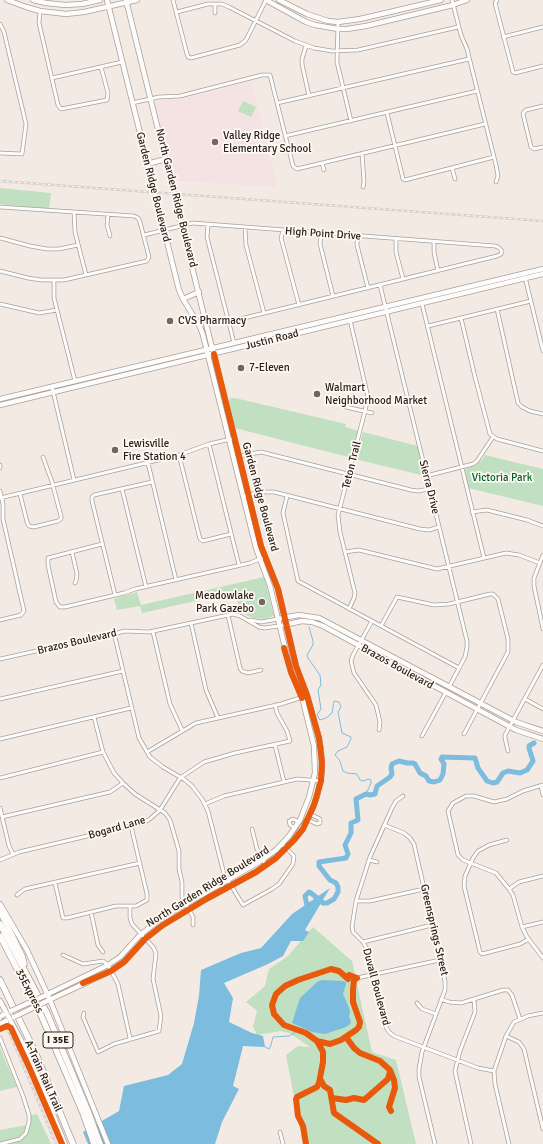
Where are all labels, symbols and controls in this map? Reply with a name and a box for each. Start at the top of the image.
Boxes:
street label: North Garden Ridge Boulevard [152,127,200,269]
place label: Valley Ridge Elementary School [223,129,311,155]
street label: Garden Ridge Boulevard [133,131,173,243]
marker: Valley Ridge Elementary School [210,137,220,147]
street label: High Point Drive [285,225,361,243]
place label: CVS Pharmacy [178,314,246,328]
marker: CVS Pharmacy [165,316,175,326]
street label: Justin Road [244,327,300,353]
place label: 7-Eleven [249,361,290,375]
marker: 7-Eleven [236,363,246,373]
place label: Walmart Neighborhood Market [325,381,427,407]
marker: Walmart Neighborhood Market [312,389,322,399]
place label: Lewisville Fire Station 4 [123,437,186,463]
street label: Teton Trail [340,440,364,490]
street label: Garden Ridge Boulevard [239,441,281,553]
marker: Lewisville Fire Station 4 [110,445,120,455]
street label: Sierra Drive [416,459,442,515]
park label: Victoria Park [472,471,532,485]
place label: Meadowlake Park Gazebo [195,589,254,615]
marker: Meadowlake Park Gazebo [257,597,267,607]
street label: Brazos Boulevard [36,626,118,658]
street label: Brazos Boulevard [358,642,436,692]
street label: Bogard Lane [87,814,147,842]
street label: North Garden Ridge Boulevard [144,844,272,930]
street label: Greensprings Street [417,883,451,977]
street label: Duvall Boulevard [359,947,393,1027]
street label: 35Express [12,967,46,1015]
road number: I 35E [43,1032,73,1048]
street label: A-Train Rail Trail [21,1038,65,1114]

